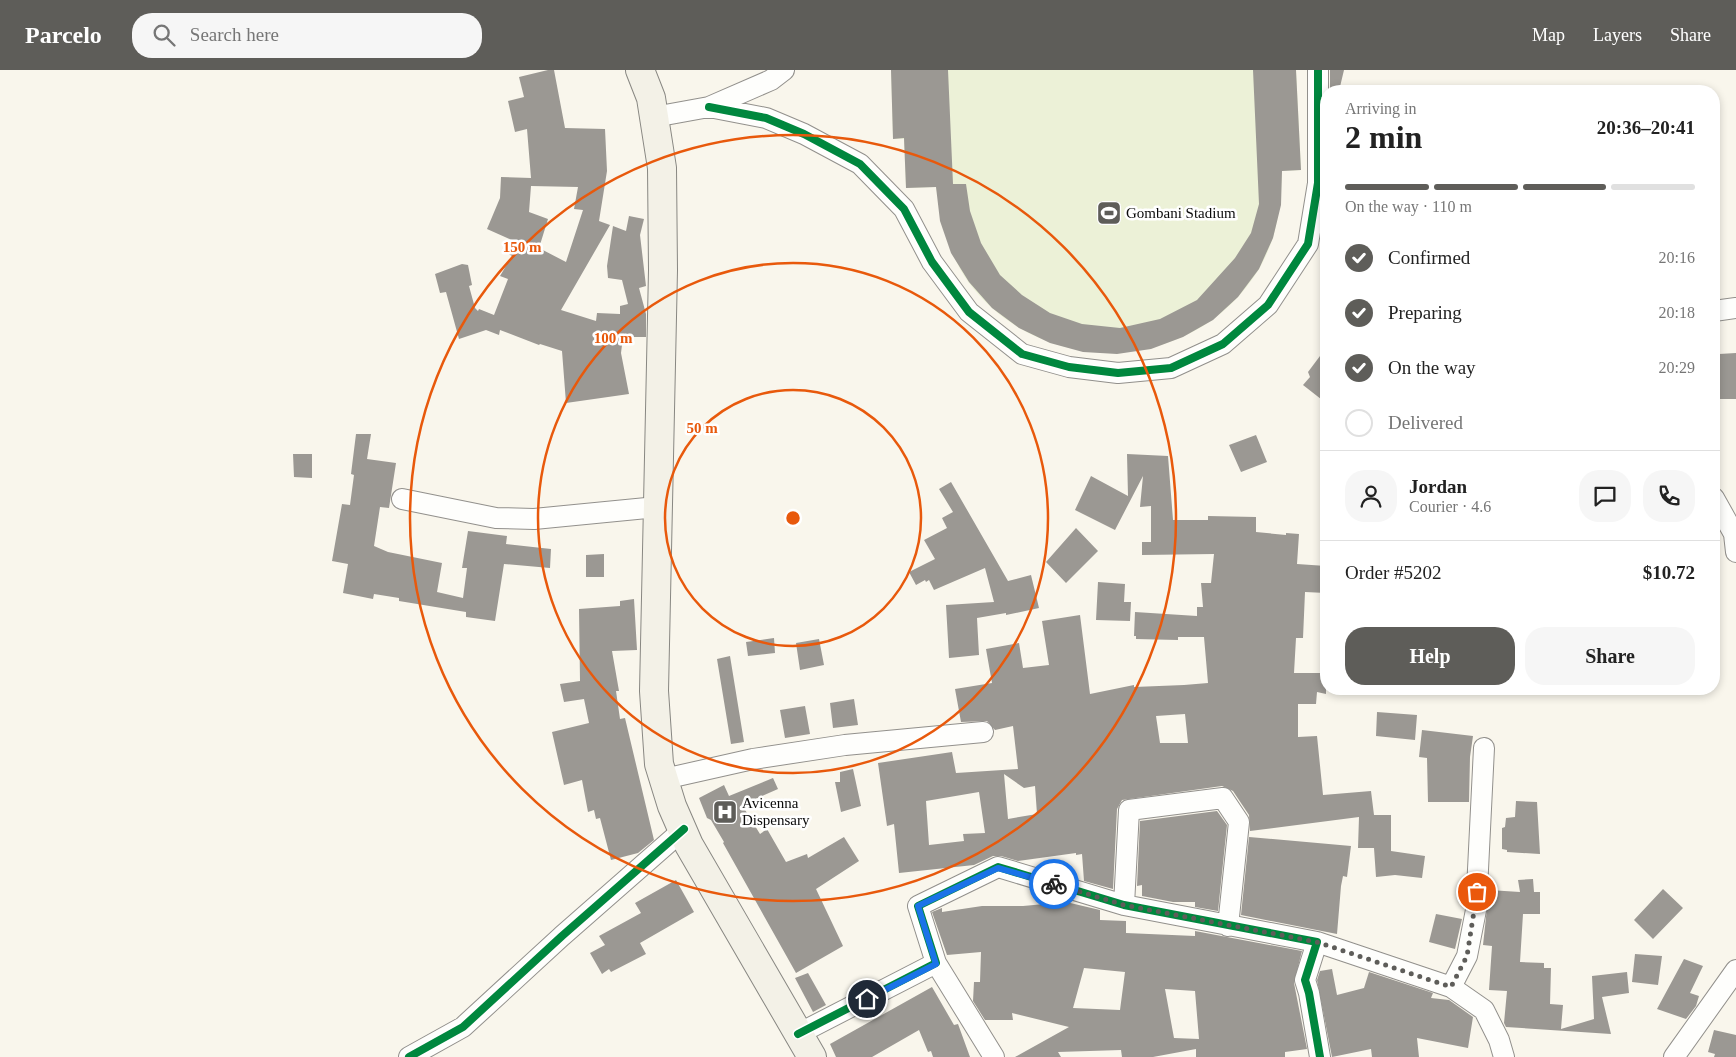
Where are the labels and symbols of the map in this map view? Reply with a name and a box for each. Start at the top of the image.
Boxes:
sports icon: Gombani Stadium [1096,200,1122,226]
place label: Gombani Stadium [1126,205,1236,221]
text: 150 m [503,239,542,255]
text: 100 m [594,330,633,346]
text: 50 m [686,420,718,436]
centre of rings [784,509,802,527]
place label: Avicenna Dispensary [742,795,810,828]
hospital icon: Avicenna Dispensary [712,799,738,825]
courier [1029,859,1079,909]
pin [1456,871,1498,913]
pin [846,978,888,1020]

